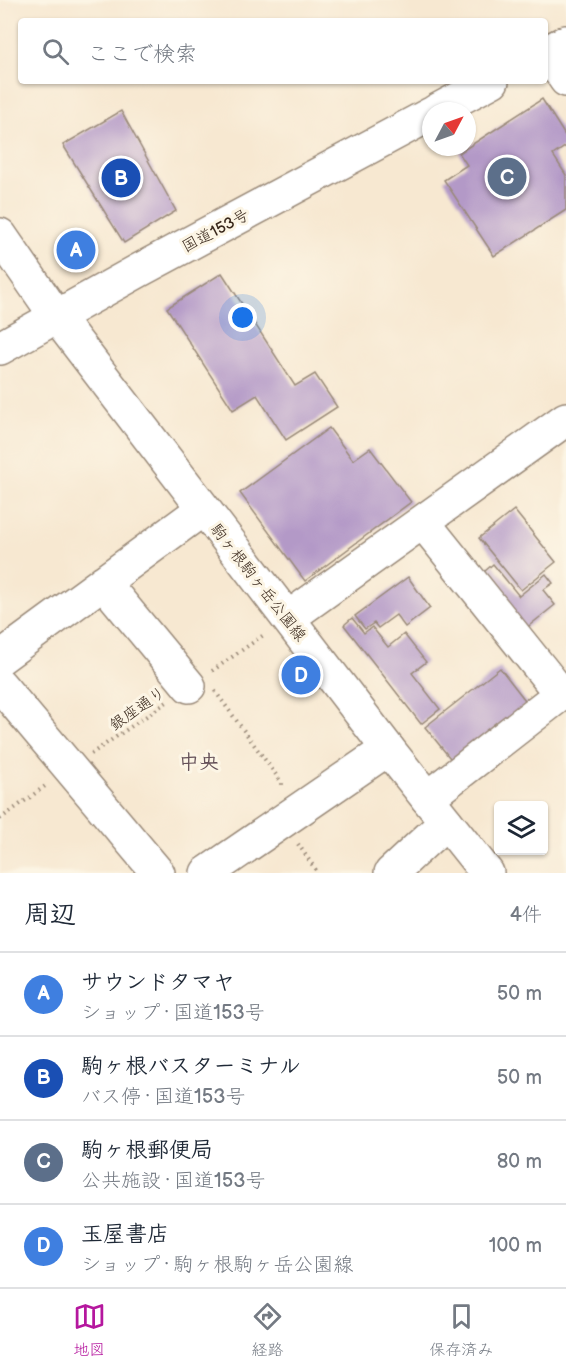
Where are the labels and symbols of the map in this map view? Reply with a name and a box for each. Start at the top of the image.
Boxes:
north arrow [422,102,476,156]
pin: C [488,154,526,200]
pin: B [102,156,140,201]
street label: 国道153号 [179,206,252,257]
pin: A [56,228,96,272]
your location [228,303,257,332]
street label: 駒ヶ根駒ヶ岳公園線 [206,520,310,646]
pin: D [282,652,320,698]
street label: 銀座通り [106,683,170,735]
district label: 中央 [179,751,219,775]

